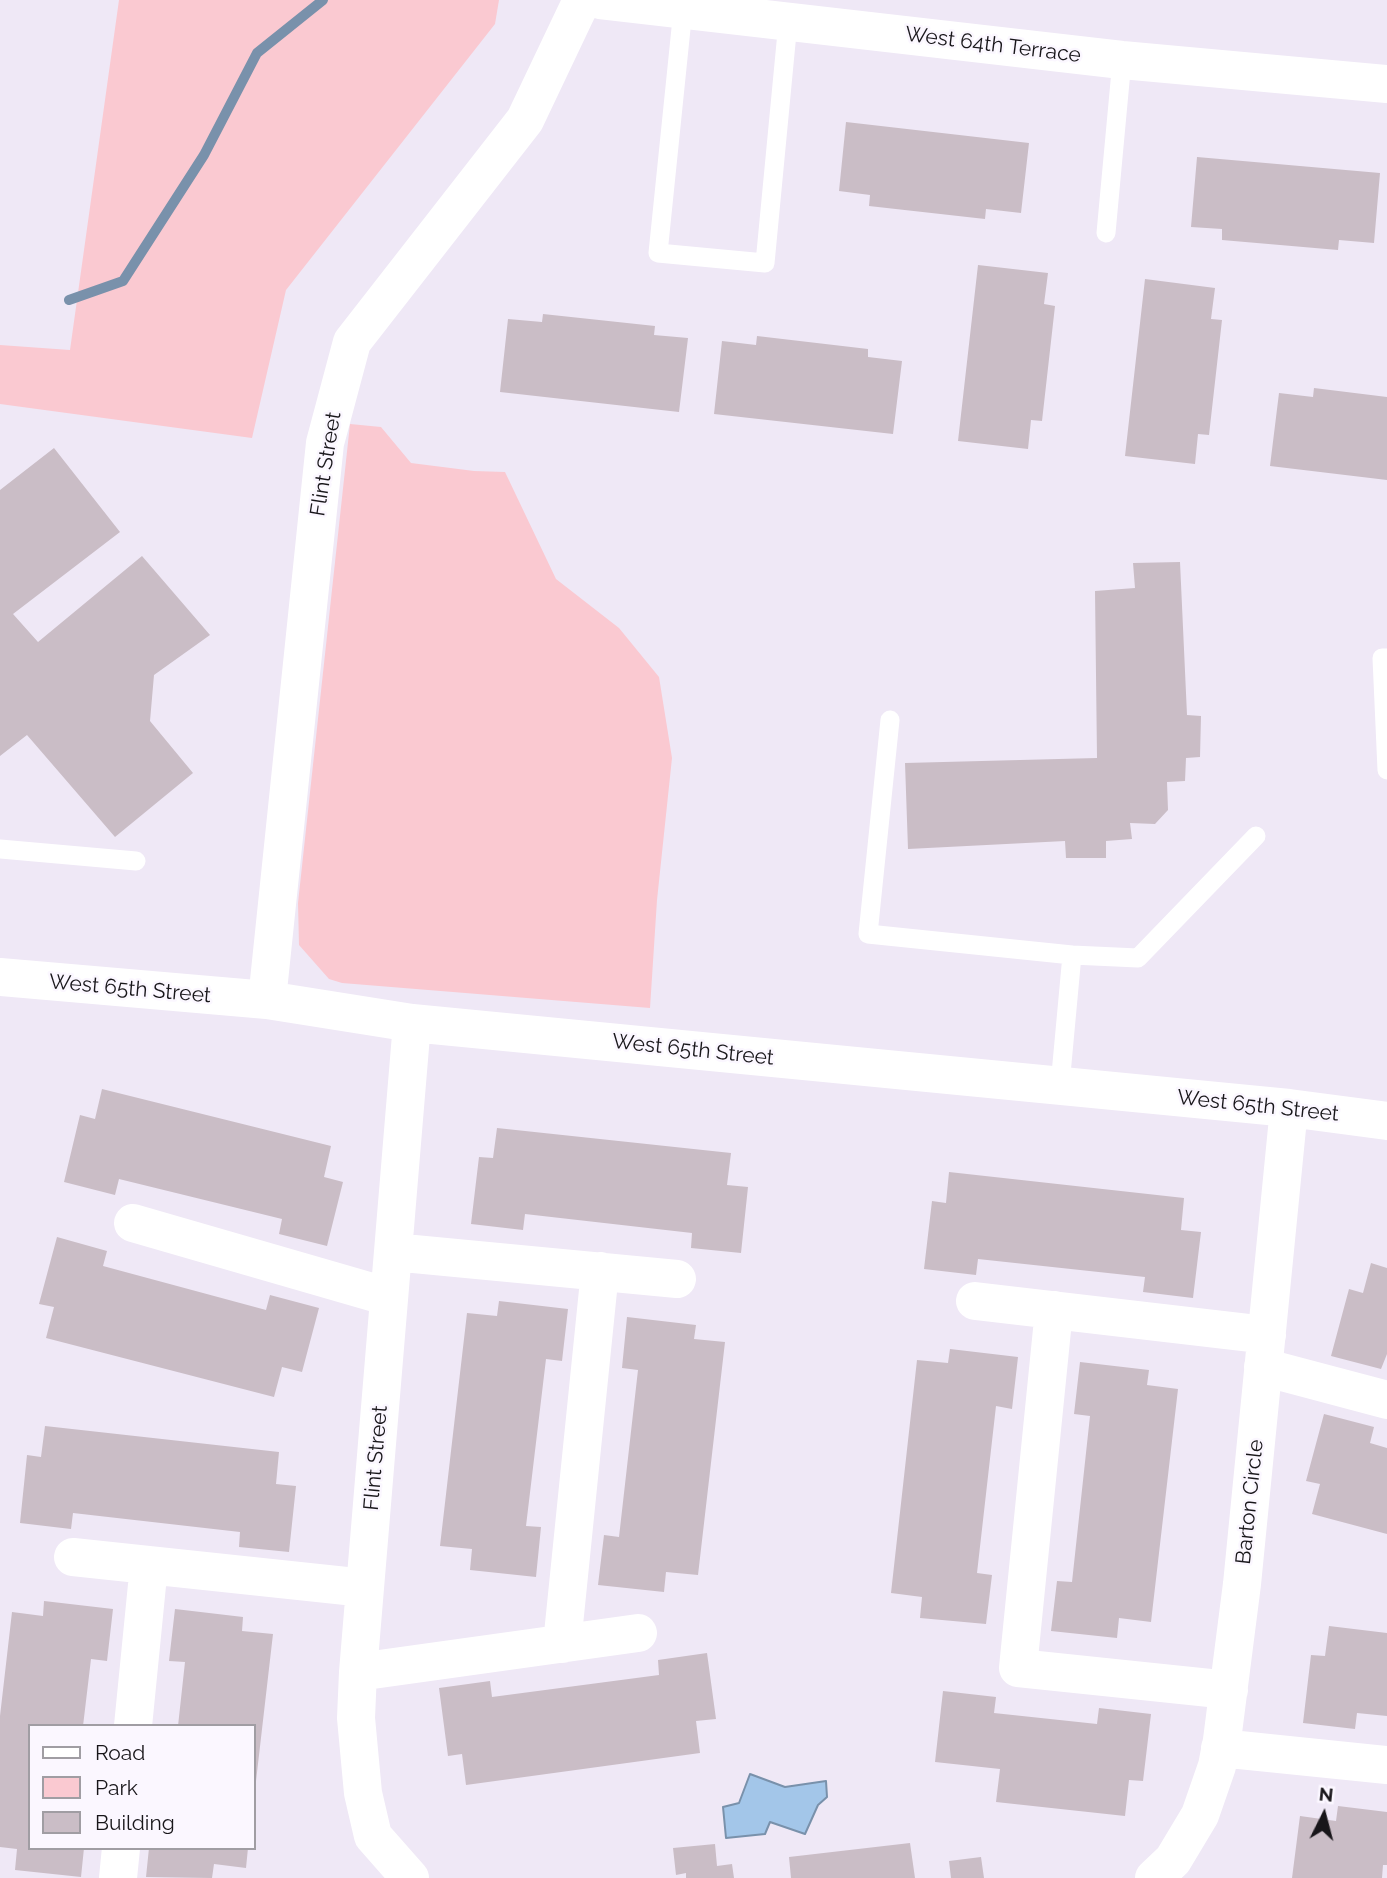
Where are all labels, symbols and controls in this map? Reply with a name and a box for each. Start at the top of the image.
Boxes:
street label: West 64th Terrace [904,22,1082,68]
street label: Flint Street [305,410,347,518]
street label: West 65th Street [48,969,212,1009]
street label: West 65th Street [611,1029,775,1071]
street label: West 65th Street [1176,1085,1340,1127]
street label: Flint Street [359,1404,393,1512]
street label: Barton Circle [1231,1438,1269,1566]
legend [28,1724,256,1850]
text: Road [95,1740,145,1765]
text: Park [95,1775,138,1800]
north arrow [1289,1780,1359,1850]
text: N [1318,1782,1335,1806]
text: Building [95,1810,175,1835]

